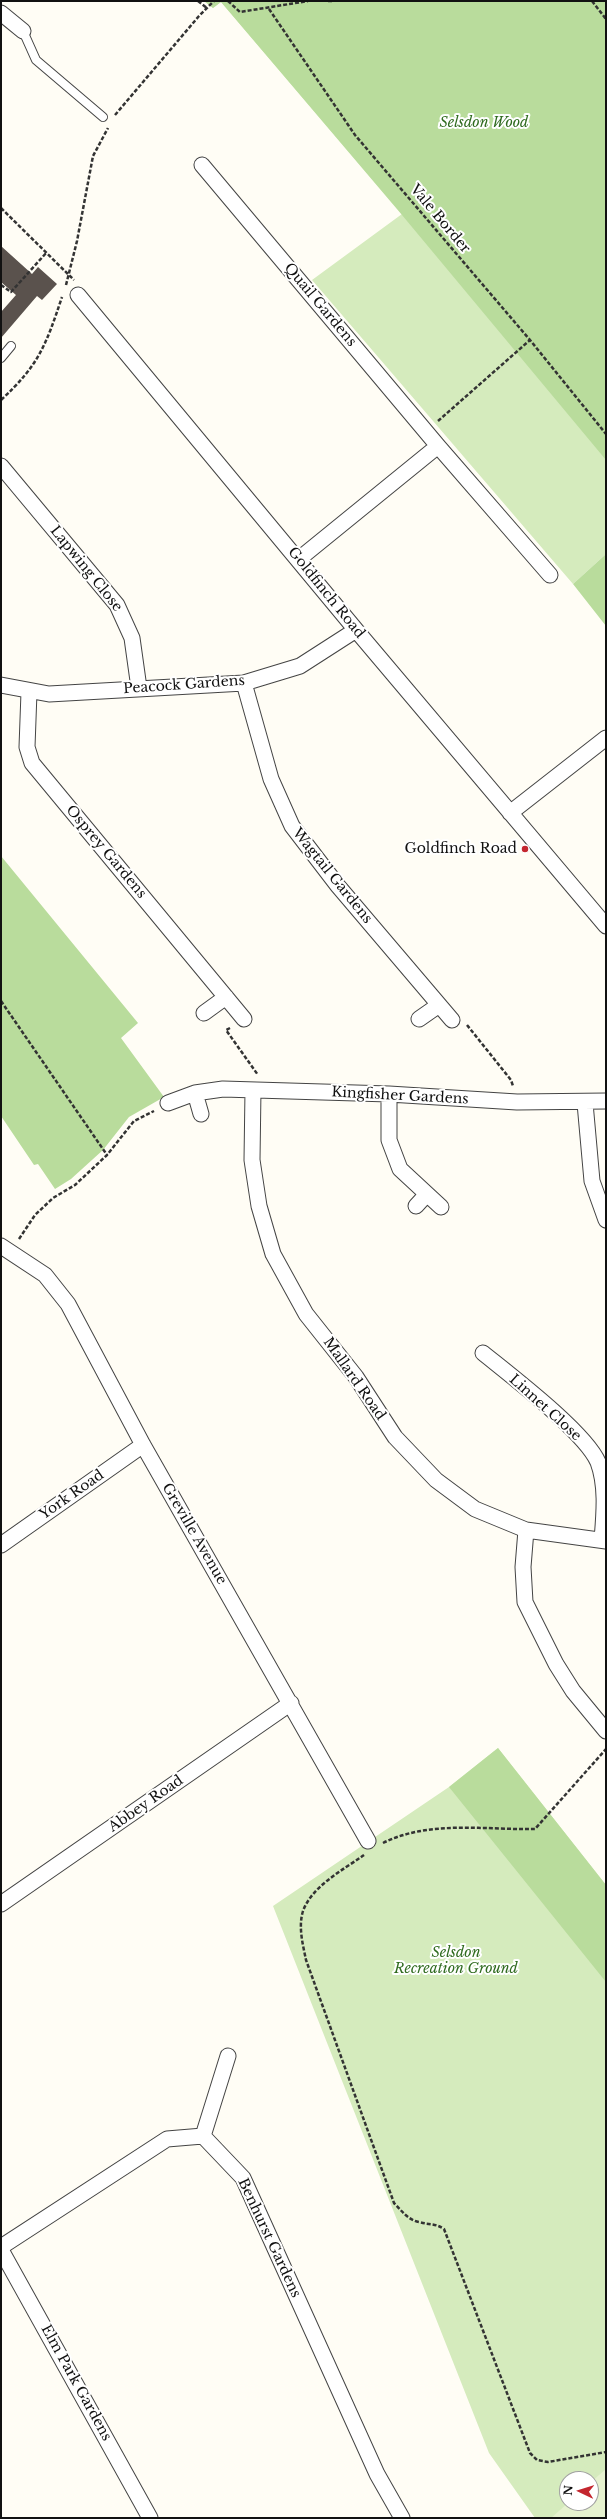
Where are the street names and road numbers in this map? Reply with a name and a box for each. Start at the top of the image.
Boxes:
street label: Vale Border [406,181,474,257]
street label: Quail Gardens [280,260,360,350]
street label: Lapwing Close [46,523,126,615]
street label: Goldfinch Road [284,544,368,642]
street label: Peacock Gardens [123,672,245,698]
street label: Osprey Gardens [62,802,150,902]
street label: Wagtail Gardens [288,825,376,927]
street label: Kingfisher Gardens [331,1084,469,1108]
street label: Mallard Road [319,1334,389,1424]
street label: Linnet Close [506,1371,584,1445]
street label: York Road [37,1467,107,1523]
street label: Greville Avenue [158,1480,230,1588]
street label: Abbey Road [105,1772,187,1836]
street label: Benhurst Gardens [234,2176,304,2300]
street label: Elm Park Gardens [37,2322,115,2444]

